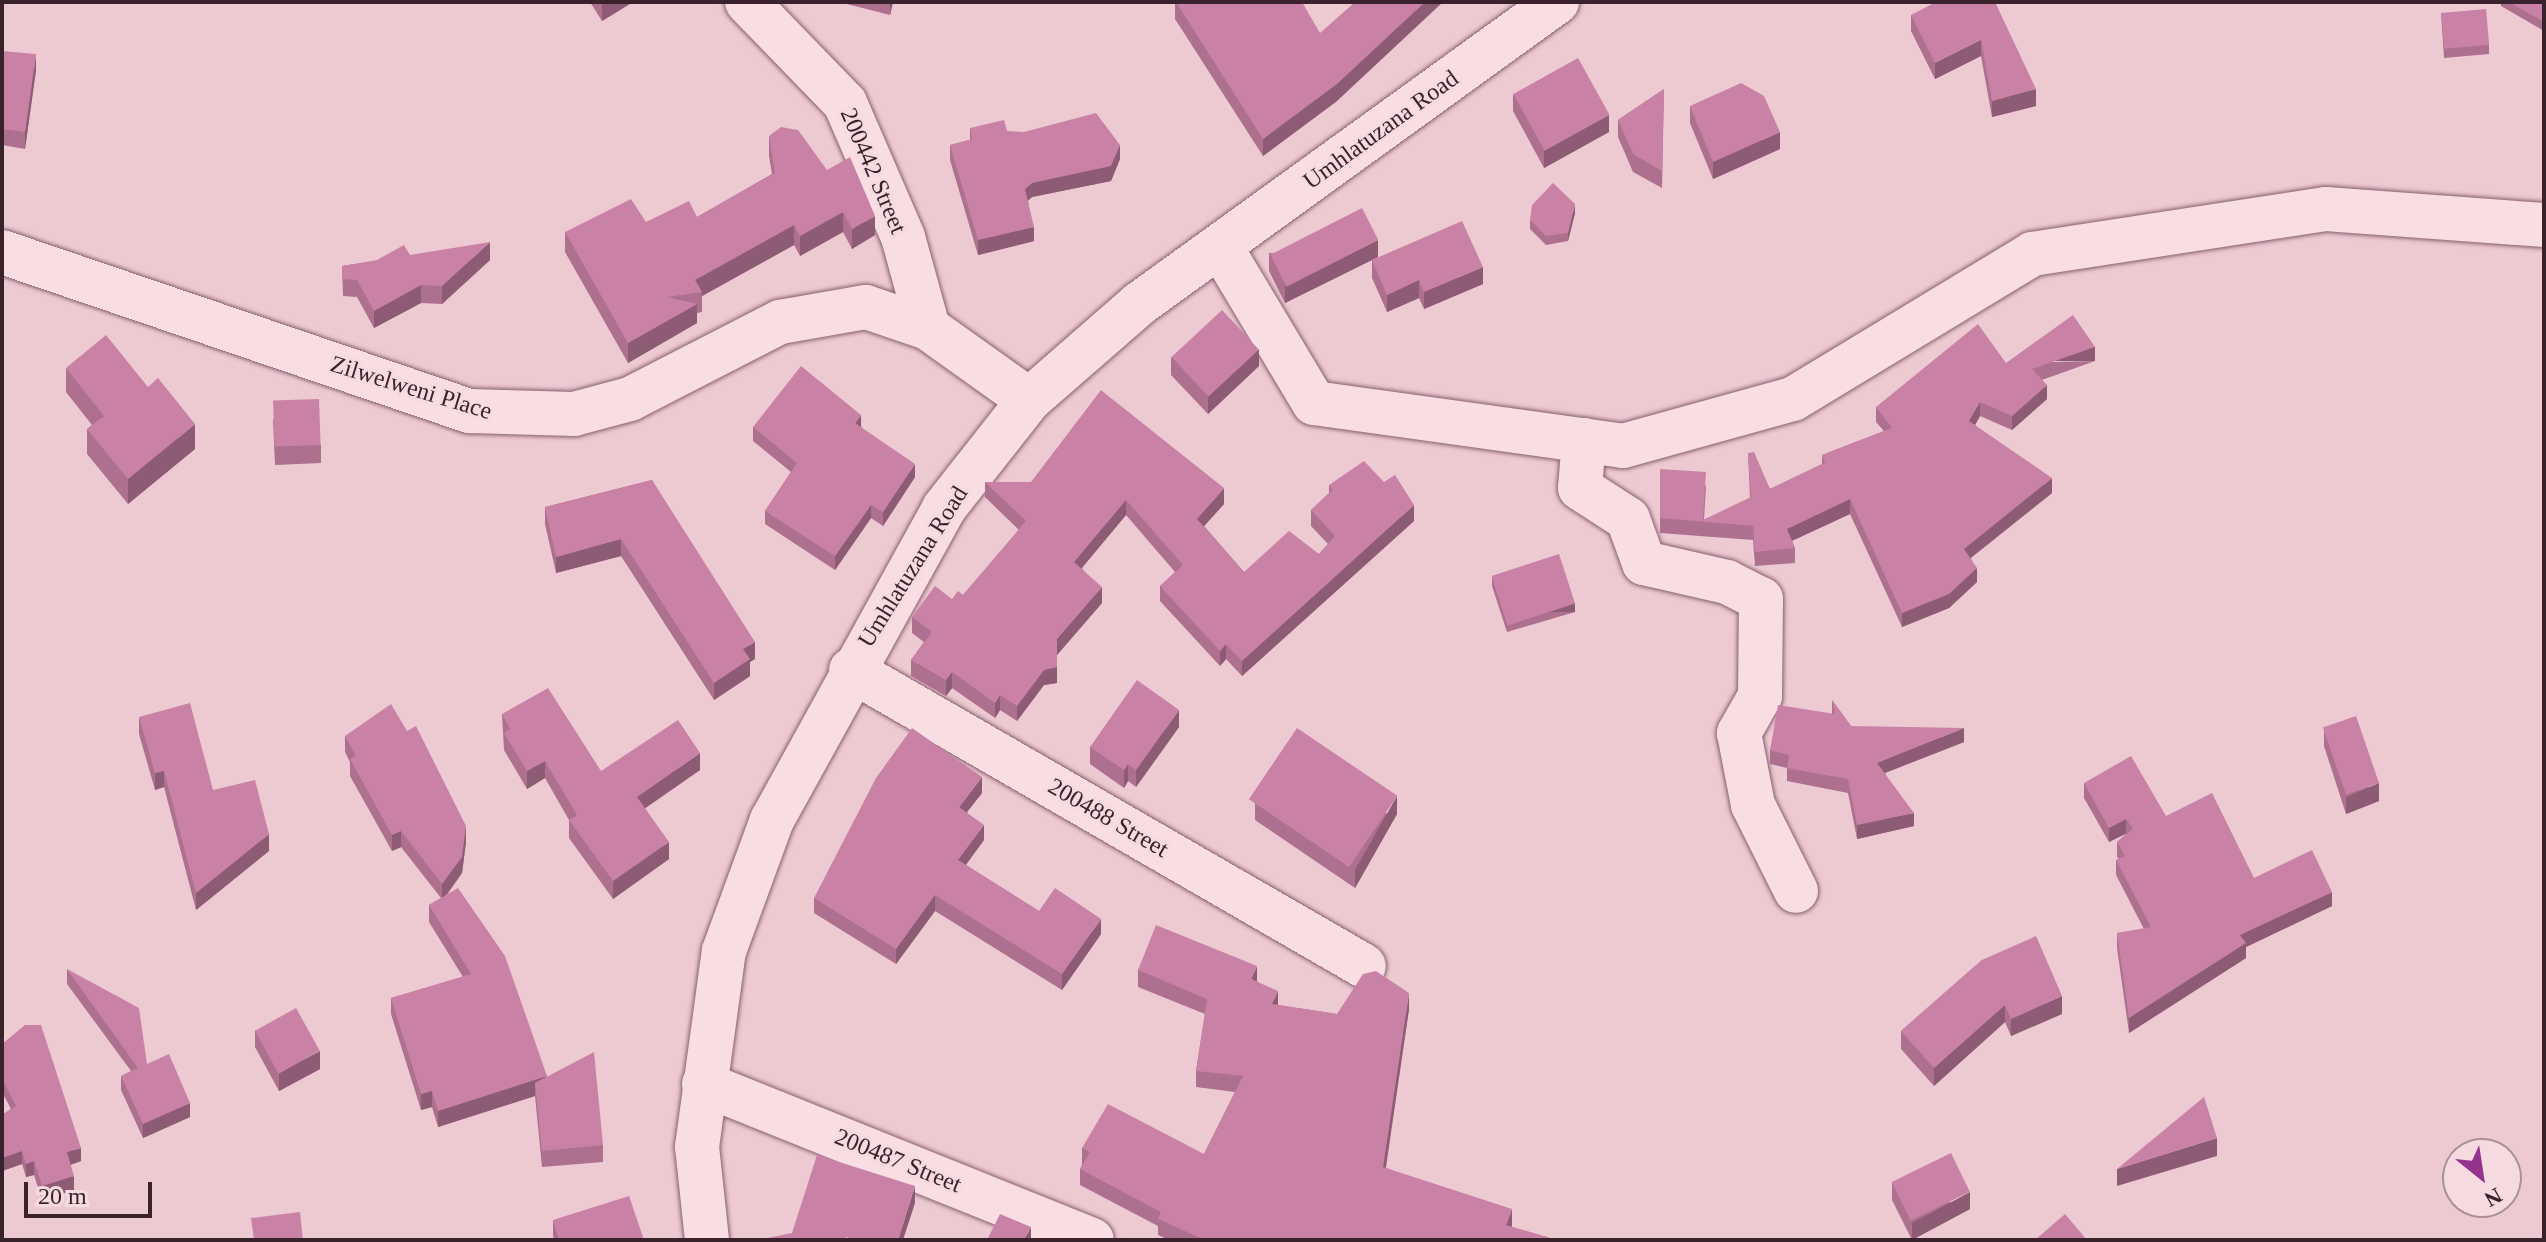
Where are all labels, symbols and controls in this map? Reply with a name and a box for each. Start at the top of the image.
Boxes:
street label: Umhlatuzana Road [1298,64,1464,196]
street label: 200442 Street [834,104,912,238]
street label: Zilwelweni Place [327,350,495,426]
street label: Umhlatuzana Road [852,481,974,653]
street label: 200488 Street [1043,772,1173,864]
street label: 200487 Street [830,1123,966,1199]
north arrow [2442,1138,2522,1218]
scale bar [28,1166,156,1216]
text: 20 m [38,1183,87,1209]
text: N [2480,1183,2506,1212]

